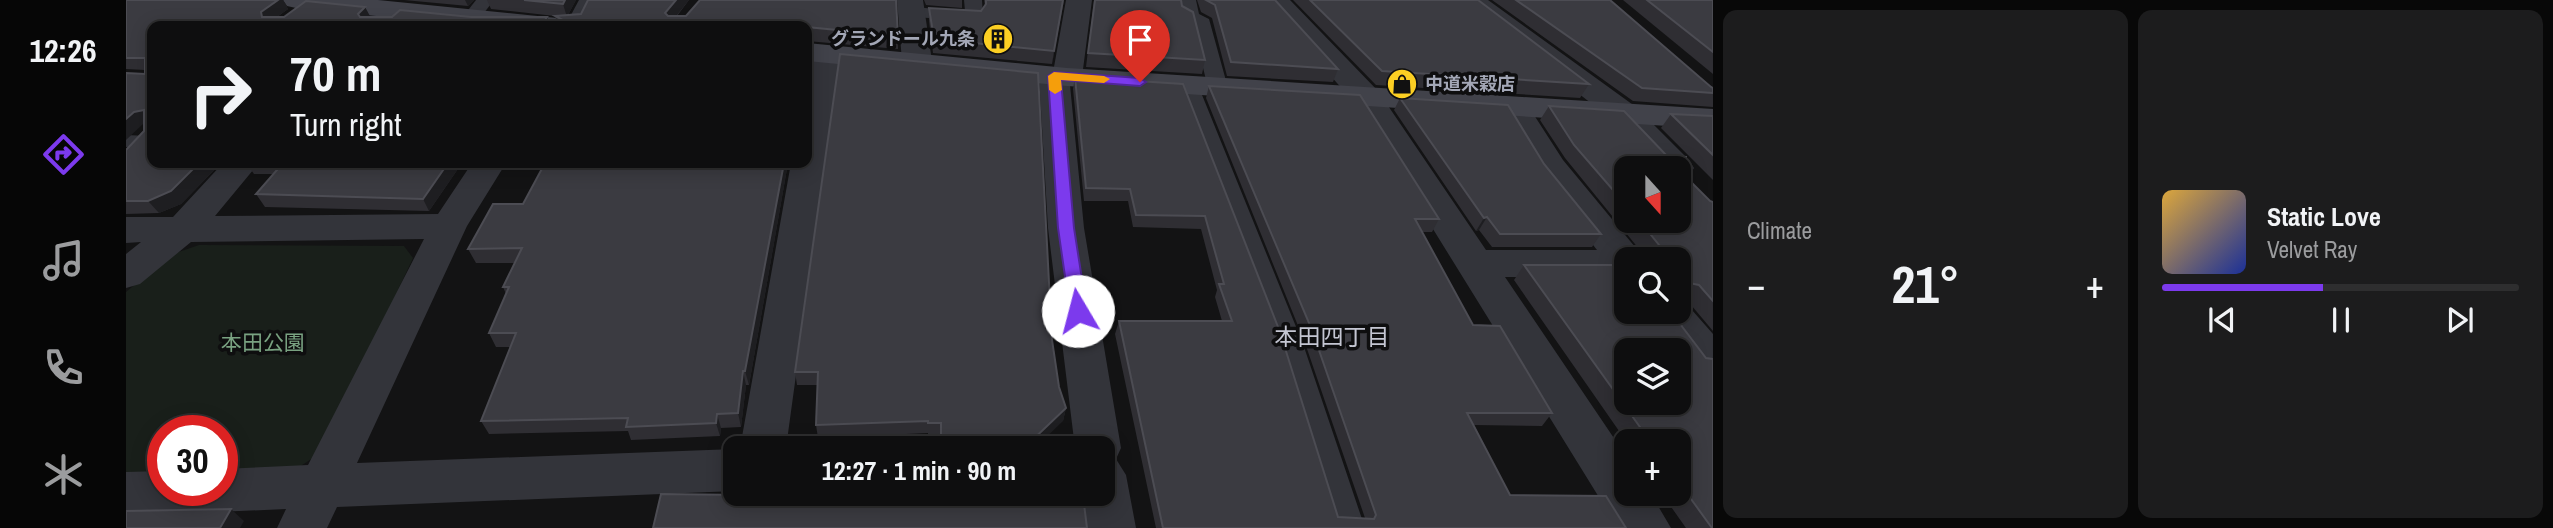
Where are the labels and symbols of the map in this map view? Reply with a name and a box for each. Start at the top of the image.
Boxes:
pin [1110,10,1170,82]
building icon: グランドール九条 [981,22,1015,56]
place label: グランドール九条 [831,26,975,51]
shop icon: 中道米穀店 [1385,67,1419,101]
place label: 中道米穀店 [1425,71,1515,96]
north arrow [1614,156,1690,233]
position arrow [1041,274,1115,348]
district label: 本田四丁目 [1275,321,1390,352]
park label: 本田公園 [221,328,305,357]
speed limit sign: 30 [147,415,238,506]

